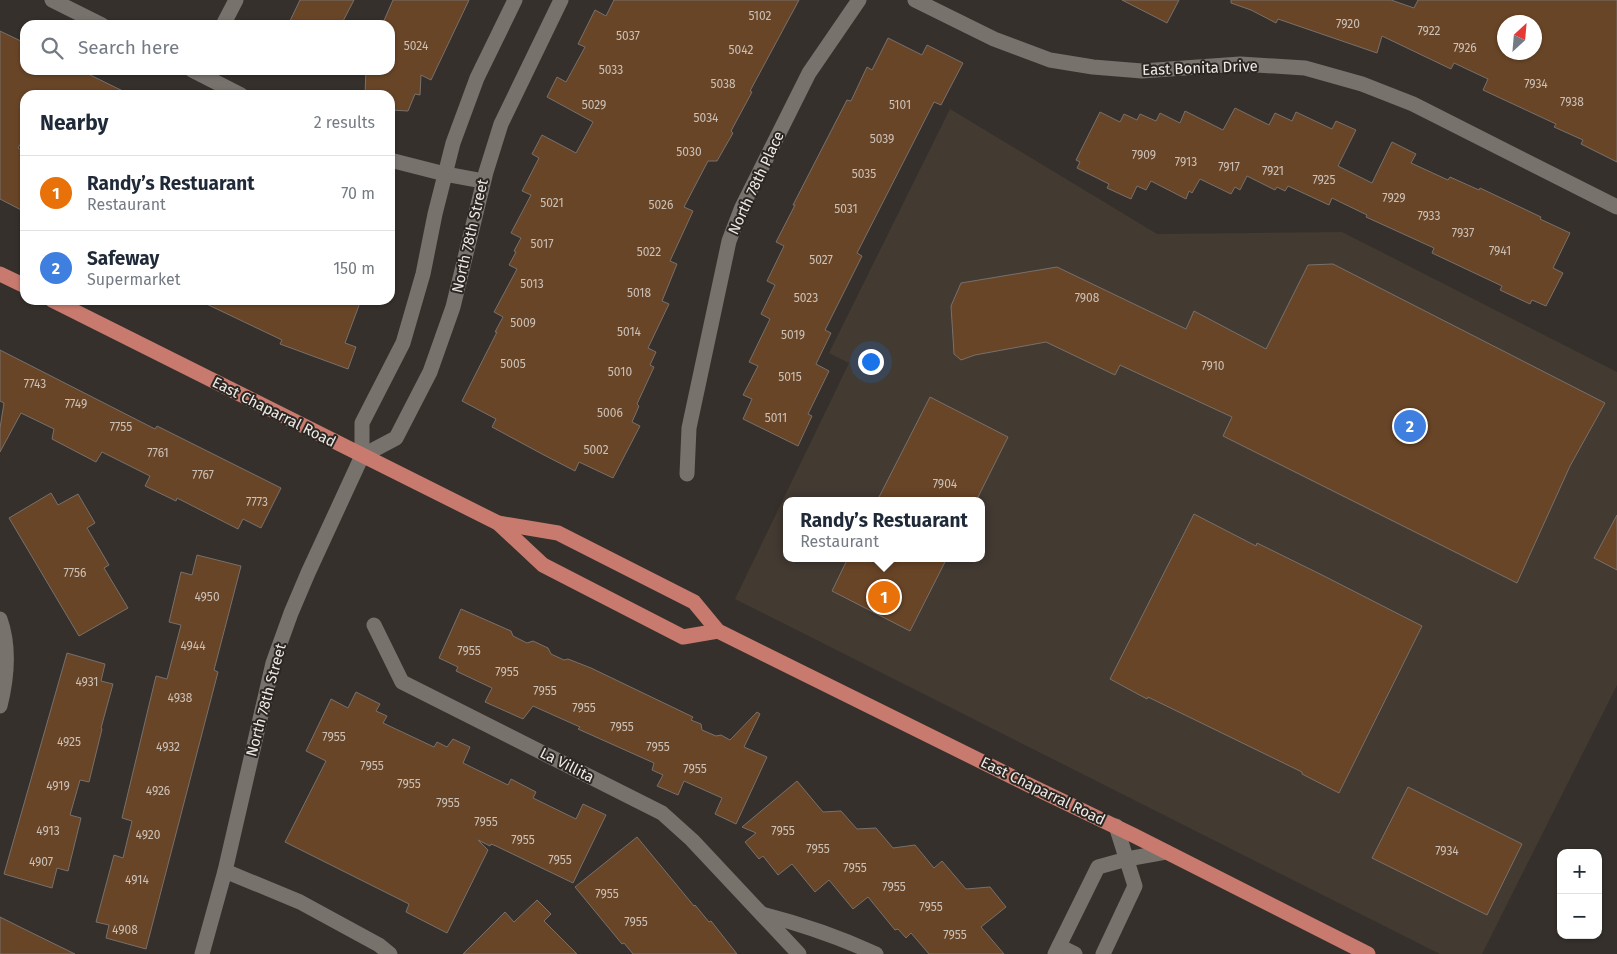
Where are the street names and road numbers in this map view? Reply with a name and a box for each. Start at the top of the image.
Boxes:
street label: East Bonita Drive [1142,57,1258,79]
street label: North 78th Place [724,128,788,238]
street label: North 78th Street [448,177,492,295]
street label: East Chaparral Road [209,373,339,451]
street label: North 78th Street [242,641,290,759]
street label: La Villita [537,744,597,786]
street label: East Chaparral Road [978,753,1108,829]

